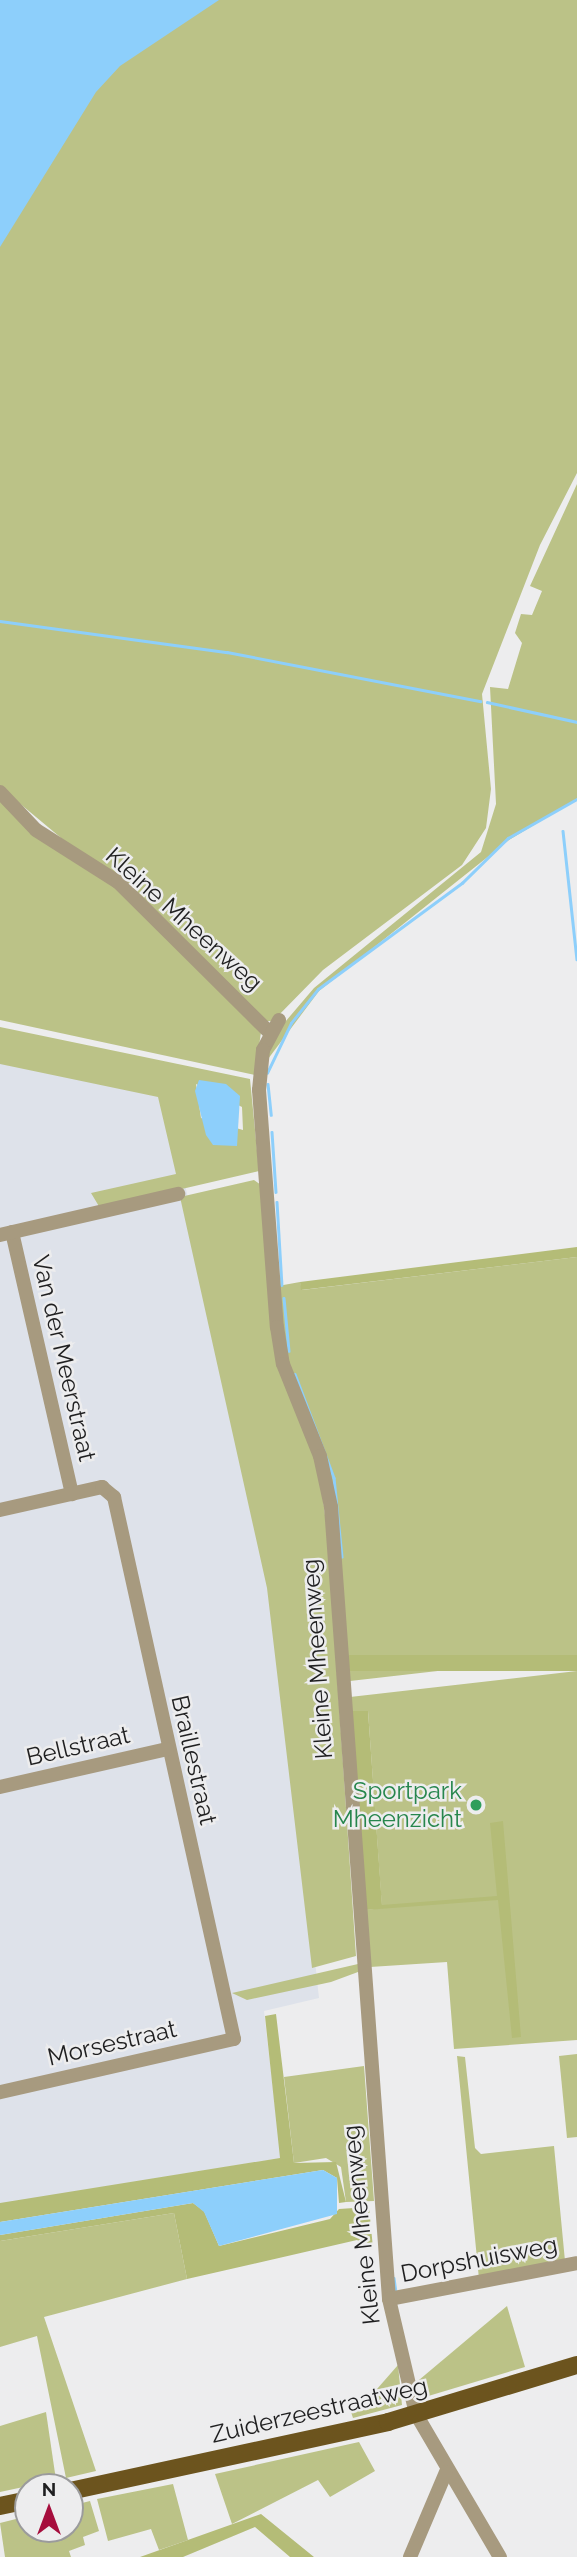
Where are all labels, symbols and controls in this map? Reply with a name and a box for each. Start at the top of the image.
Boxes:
street label: Kleine Mheenweg [100,841,268,997]
street label: Van der Meerstraat [26,1252,102,1464]
street label: Kleine Mheenweg [296,1558,338,1760]
street label: Braillestraat [165,1692,223,1828]
street label: Bellstraat [23,1720,133,1772]
place label: Sportpark Mheenzicht [333,1777,462,1833]
marker: Sportpark Mheenzicht [468,1797,484,1813]
street label: Morsestraat [45,2014,179,2072]
street label: Kleine Mheenweg [336,2124,386,2326]
street label: Dorpshuisweg [398,2230,560,2288]
street label: Zuiderzeestraatweg [208,2371,430,2449]
north arrow [14,2473,84,2543]
text: N [42,2478,56,2500]

